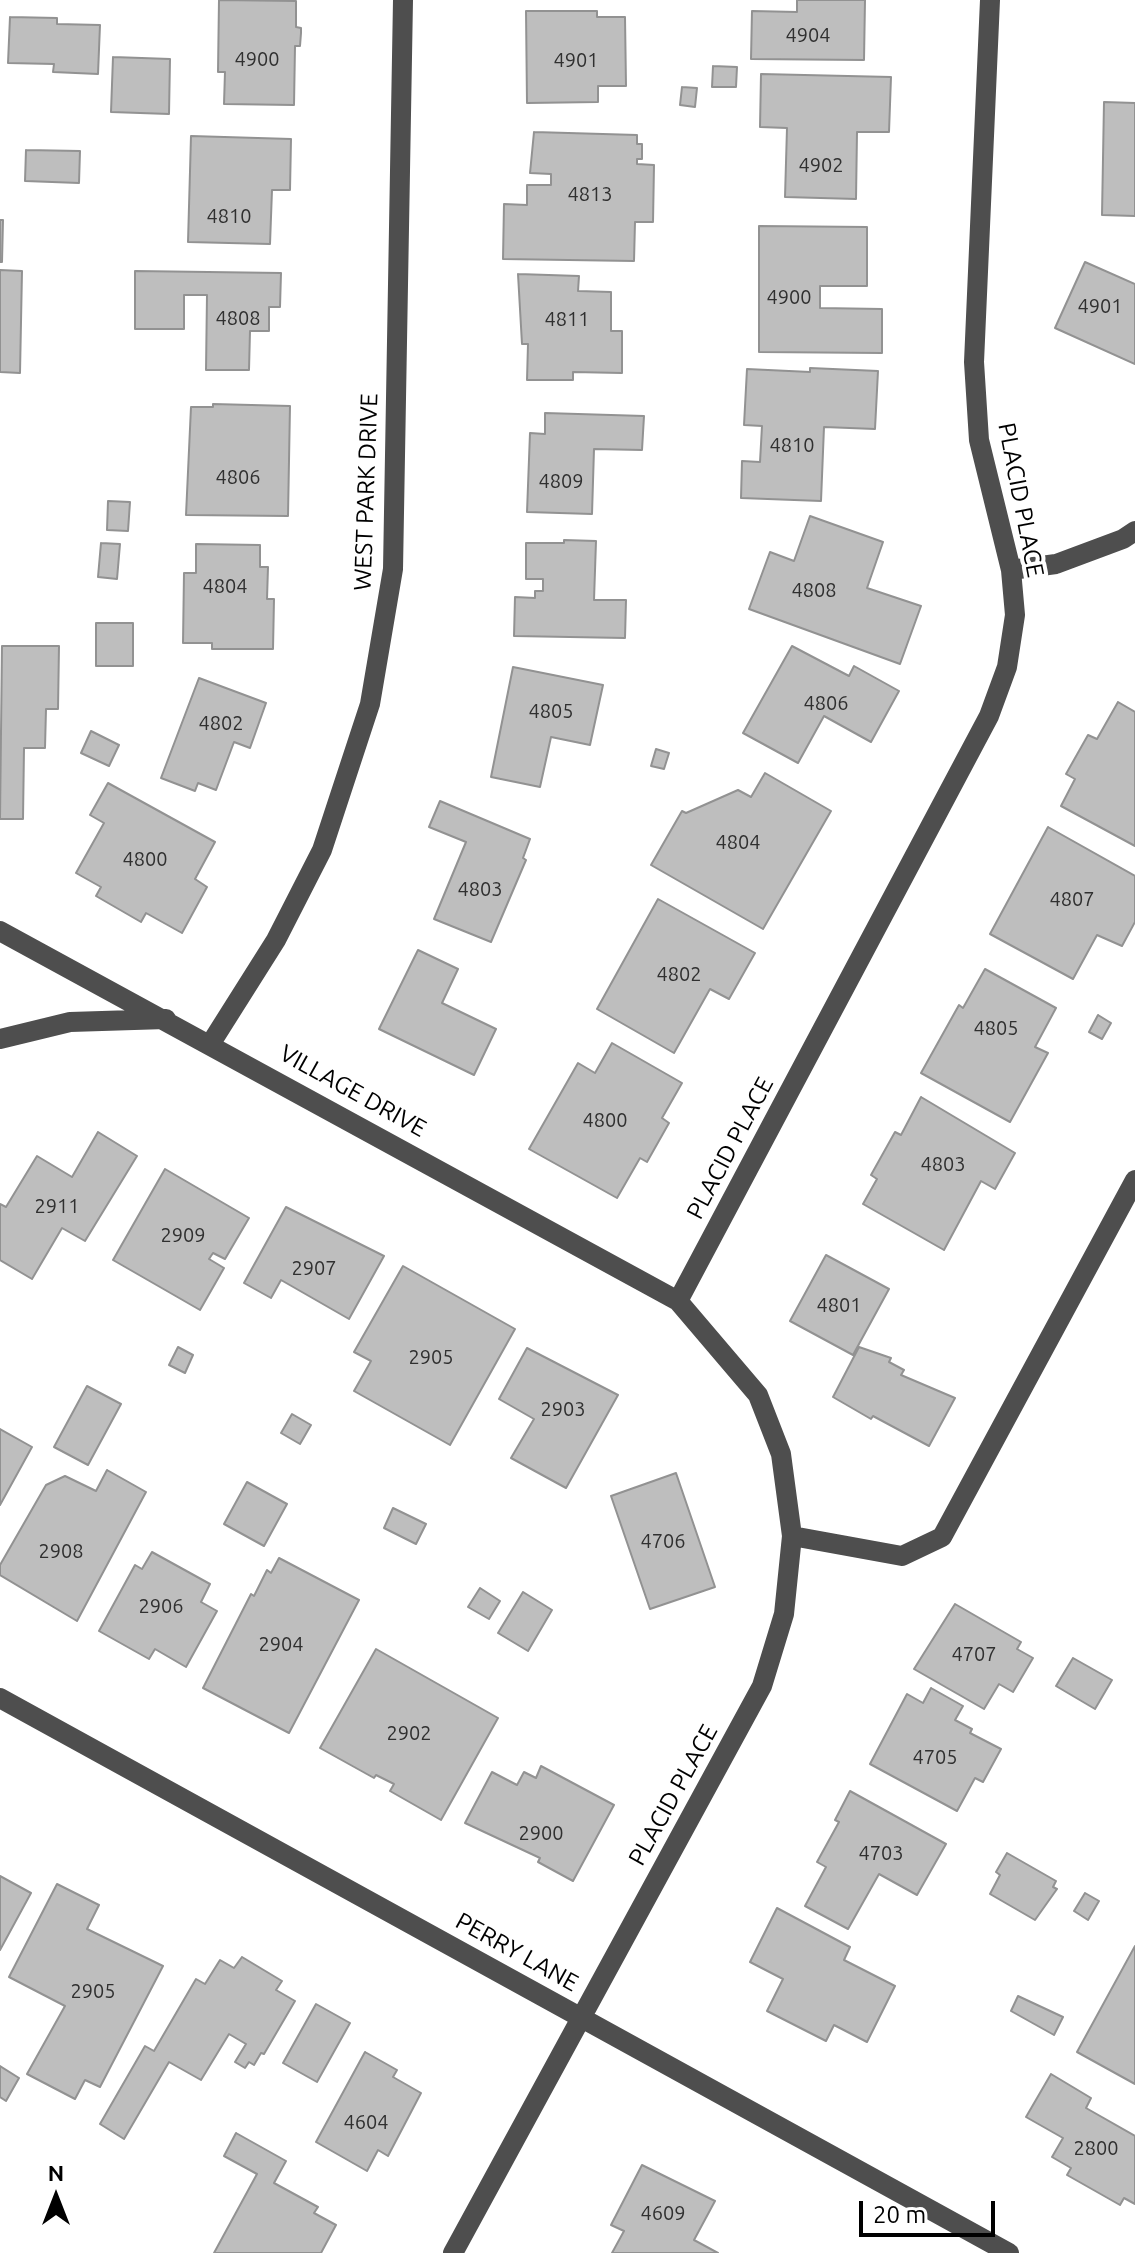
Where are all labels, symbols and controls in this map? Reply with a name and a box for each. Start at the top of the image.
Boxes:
house number: 4904 [785,23,831,47]
house number: 4900 [234,47,280,71]
house number: 4901 [553,48,599,72]
house number: 4902 [798,153,844,177]
house number: 4813 [567,182,613,206]
house number: 4810 [206,204,252,228]
house number: 4900 [766,285,812,309]
house number: 4901 [1077,294,1123,318]
house number: 4808 [215,306,261,330]
house number: 4811 [544,307,590,331]
street label: WEST PARK DRIVE [348,393,384,591]
street label: PLACID PLACE [992,420,1050,580]
house number: 4810 [769,433,815,457]
house number: 4806 [215,465,261,489]
house number: 4809 [538,469,584,493]
house number: 4804 [202,574,248,598]
house number: 4808 [791,578,837,602]
house number: 4806 [803,691,849,715]
house number: 4805 [528,699,574,723]
house number: 4802 [198,711,244,735]
house number: 4804 [715,830,761,854]
house number: 4800 [122,847,168,871]
house number: 4803 [457,877,503,901]
house number: 4807 [1049,887,1095,911]
house number: 4802 [656,962,702,986]
house number: 4805 [973,1016,1019,1040]
street label: VILLAGE DRIVE [275,1039,431,1143]
street label: PLACID PLACE [681,1072,779,1224]
house number: 4800 [582,1108,628,1132]
house number: 4803 [920,1152,966,1176]
house number: 2911 [34,1194,80,1218]
house number: 2909 [160,1223,206,1247]
house number: 2907 [291,1256,337,1280]
house number: 4801 [816,1293,862,1317]
house number: 2905 [408,1345,454,1369]
house number: 2903 [540,1397,586,1421]
house number: 4706 [640,1529,686,1553]
house number: 2908 [38,1539,84,1563]
house number: 2906 [138,1594,184,1618]
house number: 2904 [258,1632,304,1656]
house number: 4707 [951,1642,997,1666]
street label: PLACID PLACE [622,1720,724,1870]
house number: 2902 [386,1721,432,1745]
house number: 4705 [912,1745,958,1769]
house number: 2900 [518,1821,564,1845]
house number: 4703 [858,1841,904,1865]
street label: PERRY LANE [451,1906,583,1998]
house number: 2905 [70,1979,116,2003]
house number: 4604 [343,2110,389,2134]
house number: 2800 [1073,2136,1119,2160]
north arrow [16,2157,96,2237]
text: N [48,2160,64,2185]
scale bar [863,2185,999,2235]
house number: 4609 [640,2201,686,2225]
text: 20 m [873,2201,926,2228]

